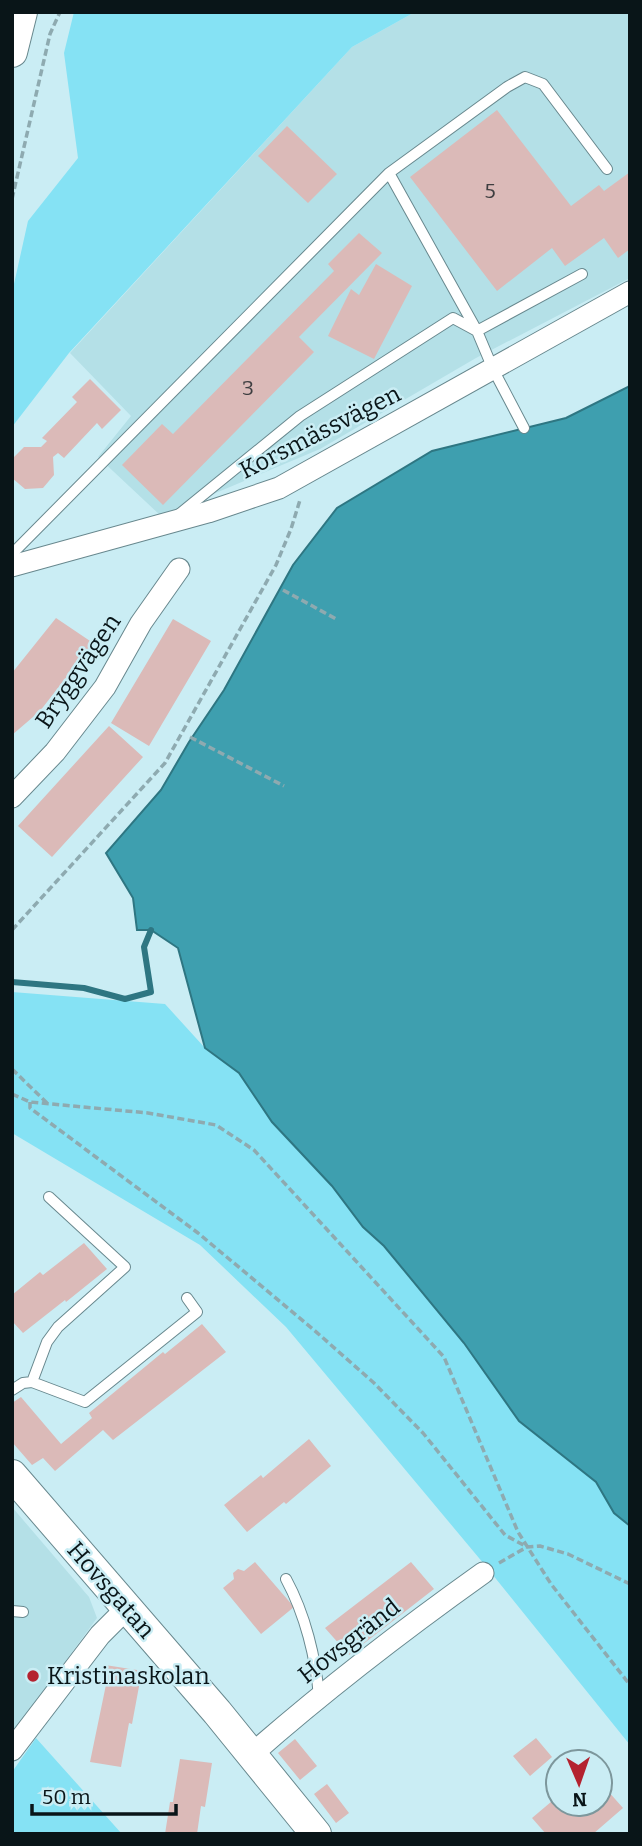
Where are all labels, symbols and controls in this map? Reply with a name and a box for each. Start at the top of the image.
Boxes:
house number: 5 [484,178,496,204]
house number: 3 [242,375,254,401]
street label: Korsmässvägen [235,379,405,485]
street label: Bryggvägen [30,609,126,733]
street label: Hovsgatan [62,1536,160,1644]
street label: Hovsgränd [293,1593,405,1689]
place label: Kristinaskolan [47,1662,210,1690]
marker: Kristinaskolan [25,1668,41,1684]
north arrow [544,1748,614,1818]
scale bar [32,1772,175,1816]
text: 50 m [42,1784,91,1810]
text: N [572,1788,587,1811]

